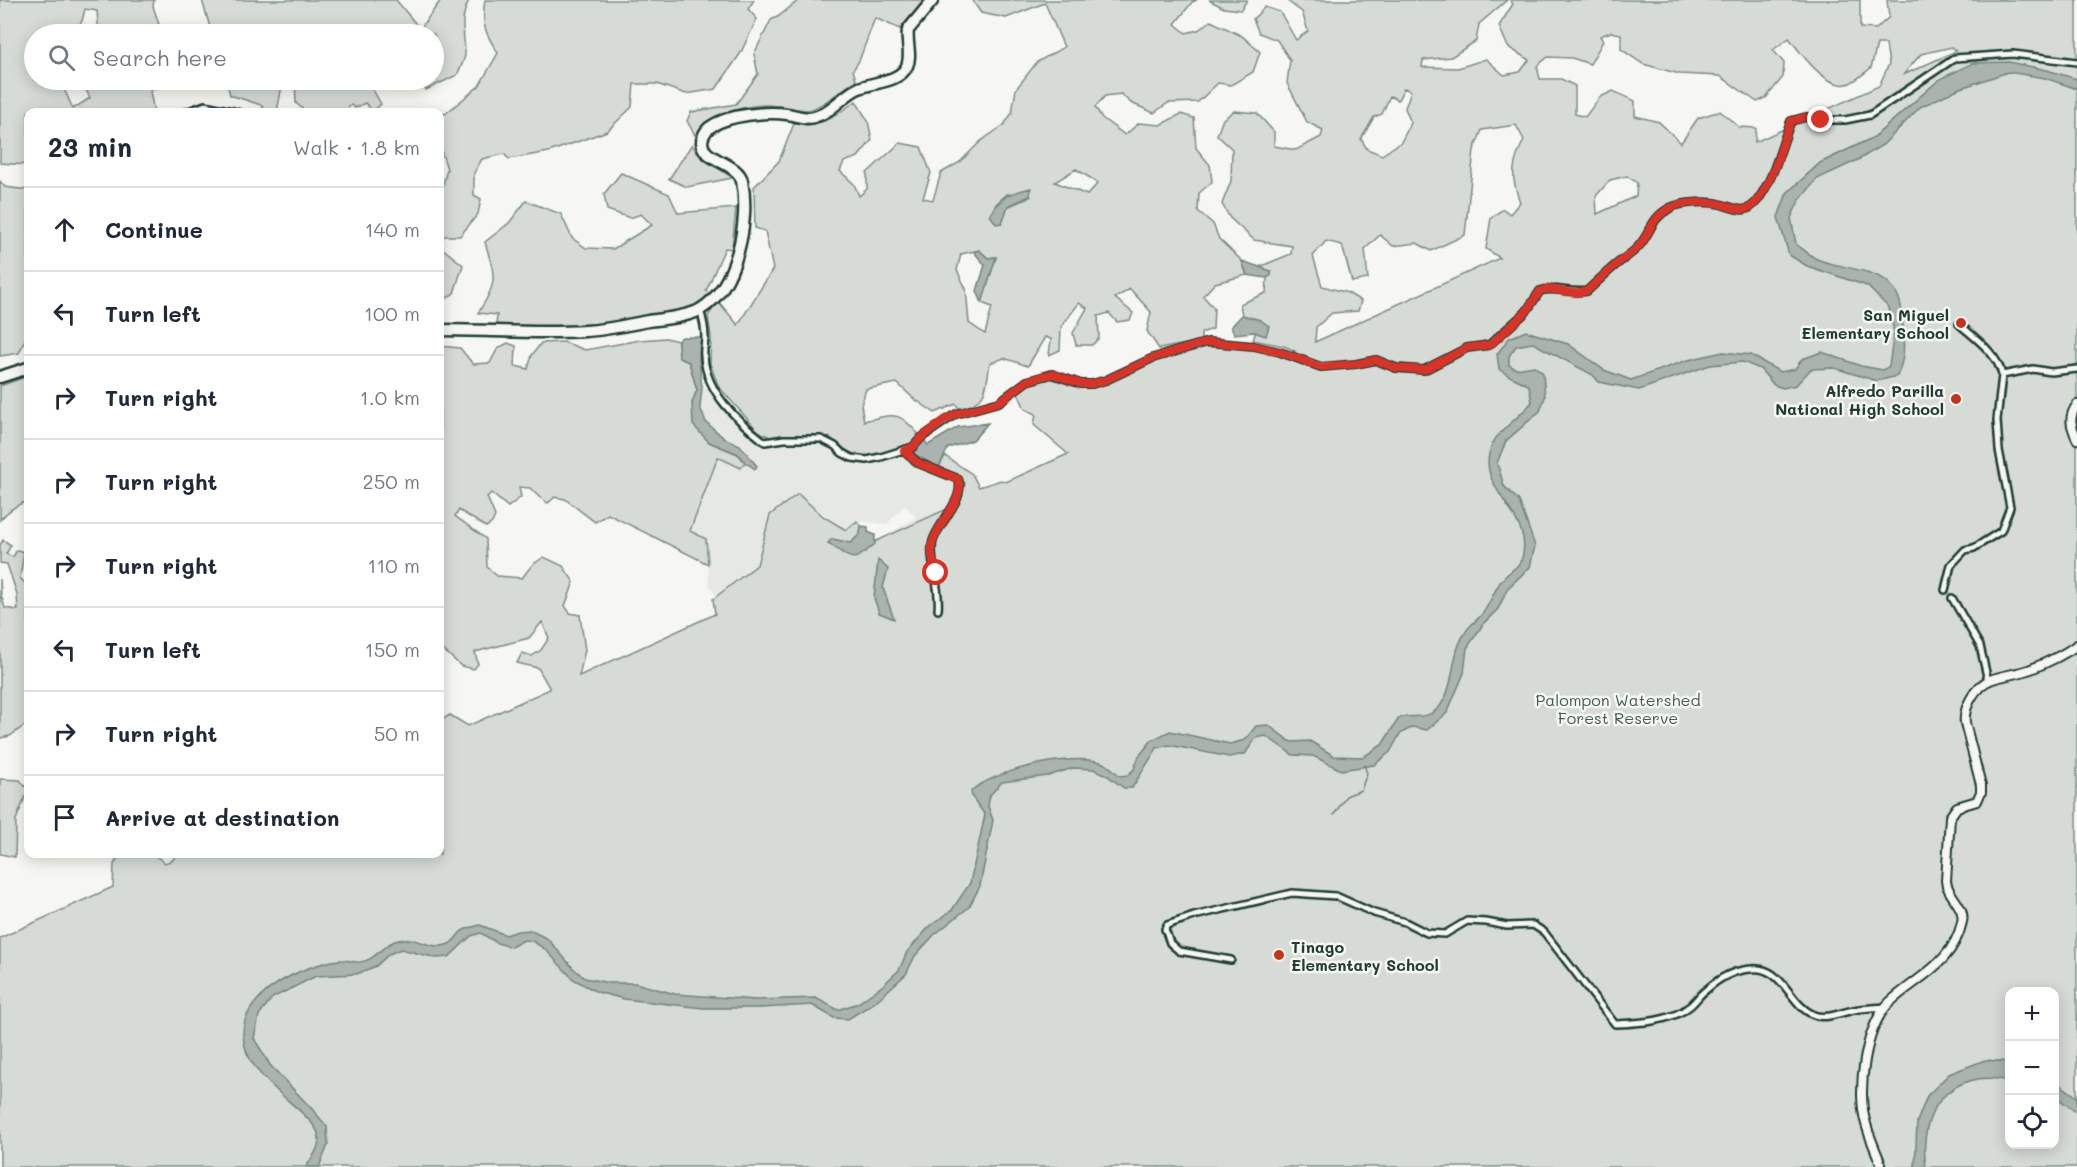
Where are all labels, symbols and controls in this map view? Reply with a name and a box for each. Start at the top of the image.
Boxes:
search box [24,24,444,90]
icon: search [45,41,78,74]
text: Search here [93,43,227,72]
route end [1807,106,1833,132]
text: 23 min [48,130,132,164]
text: Walk · 1.8 km [293,134,420,160]
icon: ahead [48,213,81,246]
text: Continue [105,215,203,244]
text: 140 m [365,216,420,242]
icon: left [48,297,81,330]
text: Turn left [105,299,201,328]
text: 100 m [364,300,420,326]
place label: San Miguel Elementary School [1801,304,1949,343]
marker: San Miguel Elementary School [1954,316,1968,330]
place label: Alfredo Parilla National High School [1775,380,1944,419]
icon: right [48,381,81,414]
text: Turn right [105,383,217,412]
text: 1.0 km [360,384,420,410]
marker: Alfredo Parilla National High School [1949,392,1963,406]
icon: right [48,465,81,498]
text: Turn right [105,467,217,496]
text: 250 m [363,468,420,494]
icon: right [48,549,81,582]
text: Turn right [105,551,217,580]
text: 110 m [367,552,420,578]
route start [922,559,948,585]
icon: left [48,633,81,666]
text: Turn left [105,635,201,664]
text: 150 m [365,636,420,662]
park label: Palompon Watershed Forest Reserve [1535,689,1701,728]
icon: right [48,717,81,750]
text: Turn right [105,719,217,748]
text: 50 m [374,720,420,746]
icon: arrive [48,801,81,834]
text: Arrive at destination [105,803,340,832]
place label: Tinago Elementary School [1291,936,1439,975]
marker: Tinago Elementary School [1272,948,1286,962]
map controls [2005,987,2059,1149]
button: + [2005,987,2059,1041]
button: − [2005,1041,2059,1095]
button: locate [2005,1095,2059,1149]

